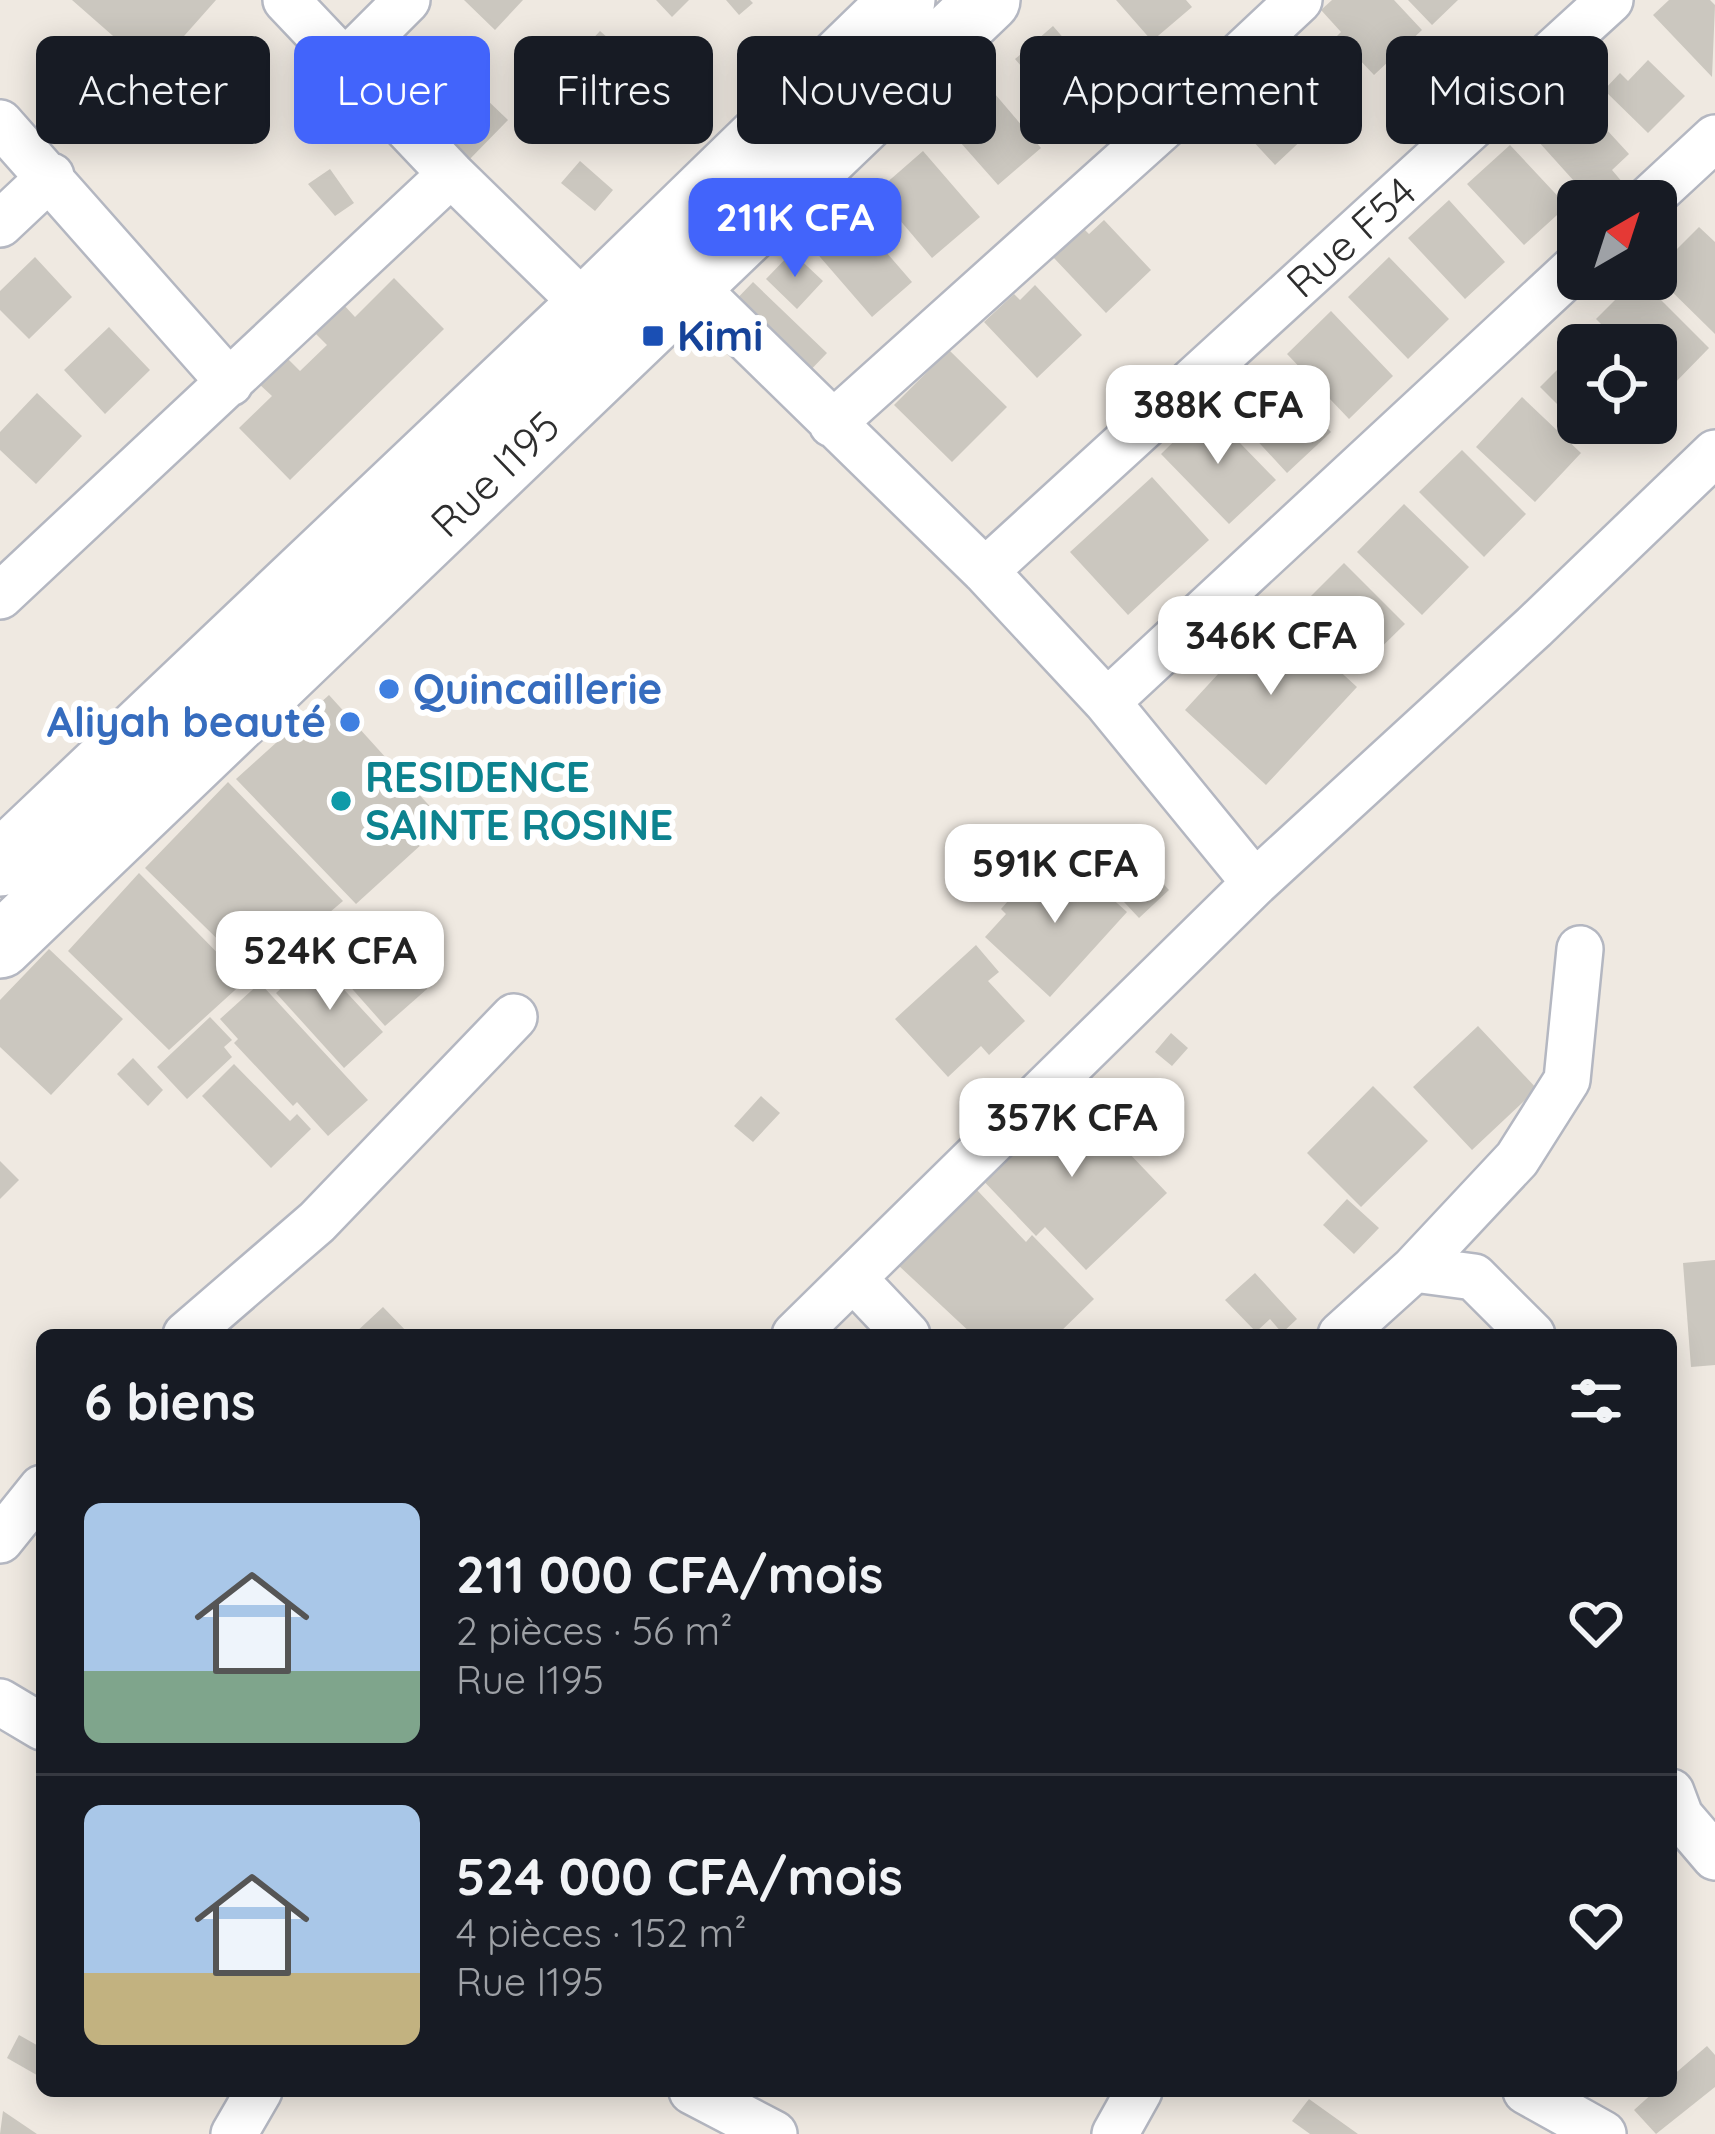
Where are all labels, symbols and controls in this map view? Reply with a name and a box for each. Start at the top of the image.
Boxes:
chip: Acheter [36,36,270,144]
chip: Louer [294,36,490,144]
chip: Filtres [514,36,713,144]
chip: Nouveau [737,36,996,144]
chip: Appartement [1020,36,1362,144]
chip: Maison [1386,36,1608,144]
street label: Rue F54 [1275,165,1426,308]
pin: 211K CFA [671,178,919,280]
north arrow [1557,180,1677,300]
map controls [1557,180,1677,444]
text: 211K CFA [715,192,875,241]
place label: Kimi [677,309,763,362]
marker: Kimi [640,323,666,349]
button: locate [1557,324,1677,444]
pin: 388K CFA [1094,365,1342,467]
text: 388K CFA [1133,379,1303,428]
street label: Rue I195 [419,399,570,548]
pin: 346K CFA [1147,596,1395,698]
text: 346K CFA [1185,610,1357,659]
place label: Quincaillerie [413,662,662,715]
marker: Quincaillerie [376,676,402,702]
place label: Aliyah beauté [47,695,326,748]
marker: Aliyah beauté [337,709,363,735]
place label: RESIDENCE SAINTE ROSINE [365,750,673,851]
marker: RESIDENCE SAINTE ROSINE [328,788,354,814]
pin: 591K CFA [931,824,1179,926]
text: 591K CFA [972,838,1138,887]
pin: 524K CFA [206,911,454,1013]
text: 524K CFA [243,925,417,974]
pin: 357K CFA [948,1078,1196,1180]
text: 357K CFA [986,1092,1158,1141]
icon: filters [1563,1368,1629,1434]
text: 6 biens [84,1369,256,1433]
text: 211 000 CFA/mois [456,1542,883,1606]
icon: home [180,1551,324,1695]
icon: heart [1563,1590,1629,1656]
text: 2 pièces · 56 m² [456,1606,733,1655]
text: Rue I195 [456,1655,604,1704]
text: 524 000 CFA/mois [456,1844,903,1908]
icon: home [180,1853,324,1997]
icon: heart [1563,1892,1629,1958]
text: 4 pièces · 152 m² [456,1908,747,1957]
text: Rue I195 [456,1957,604,2006]

